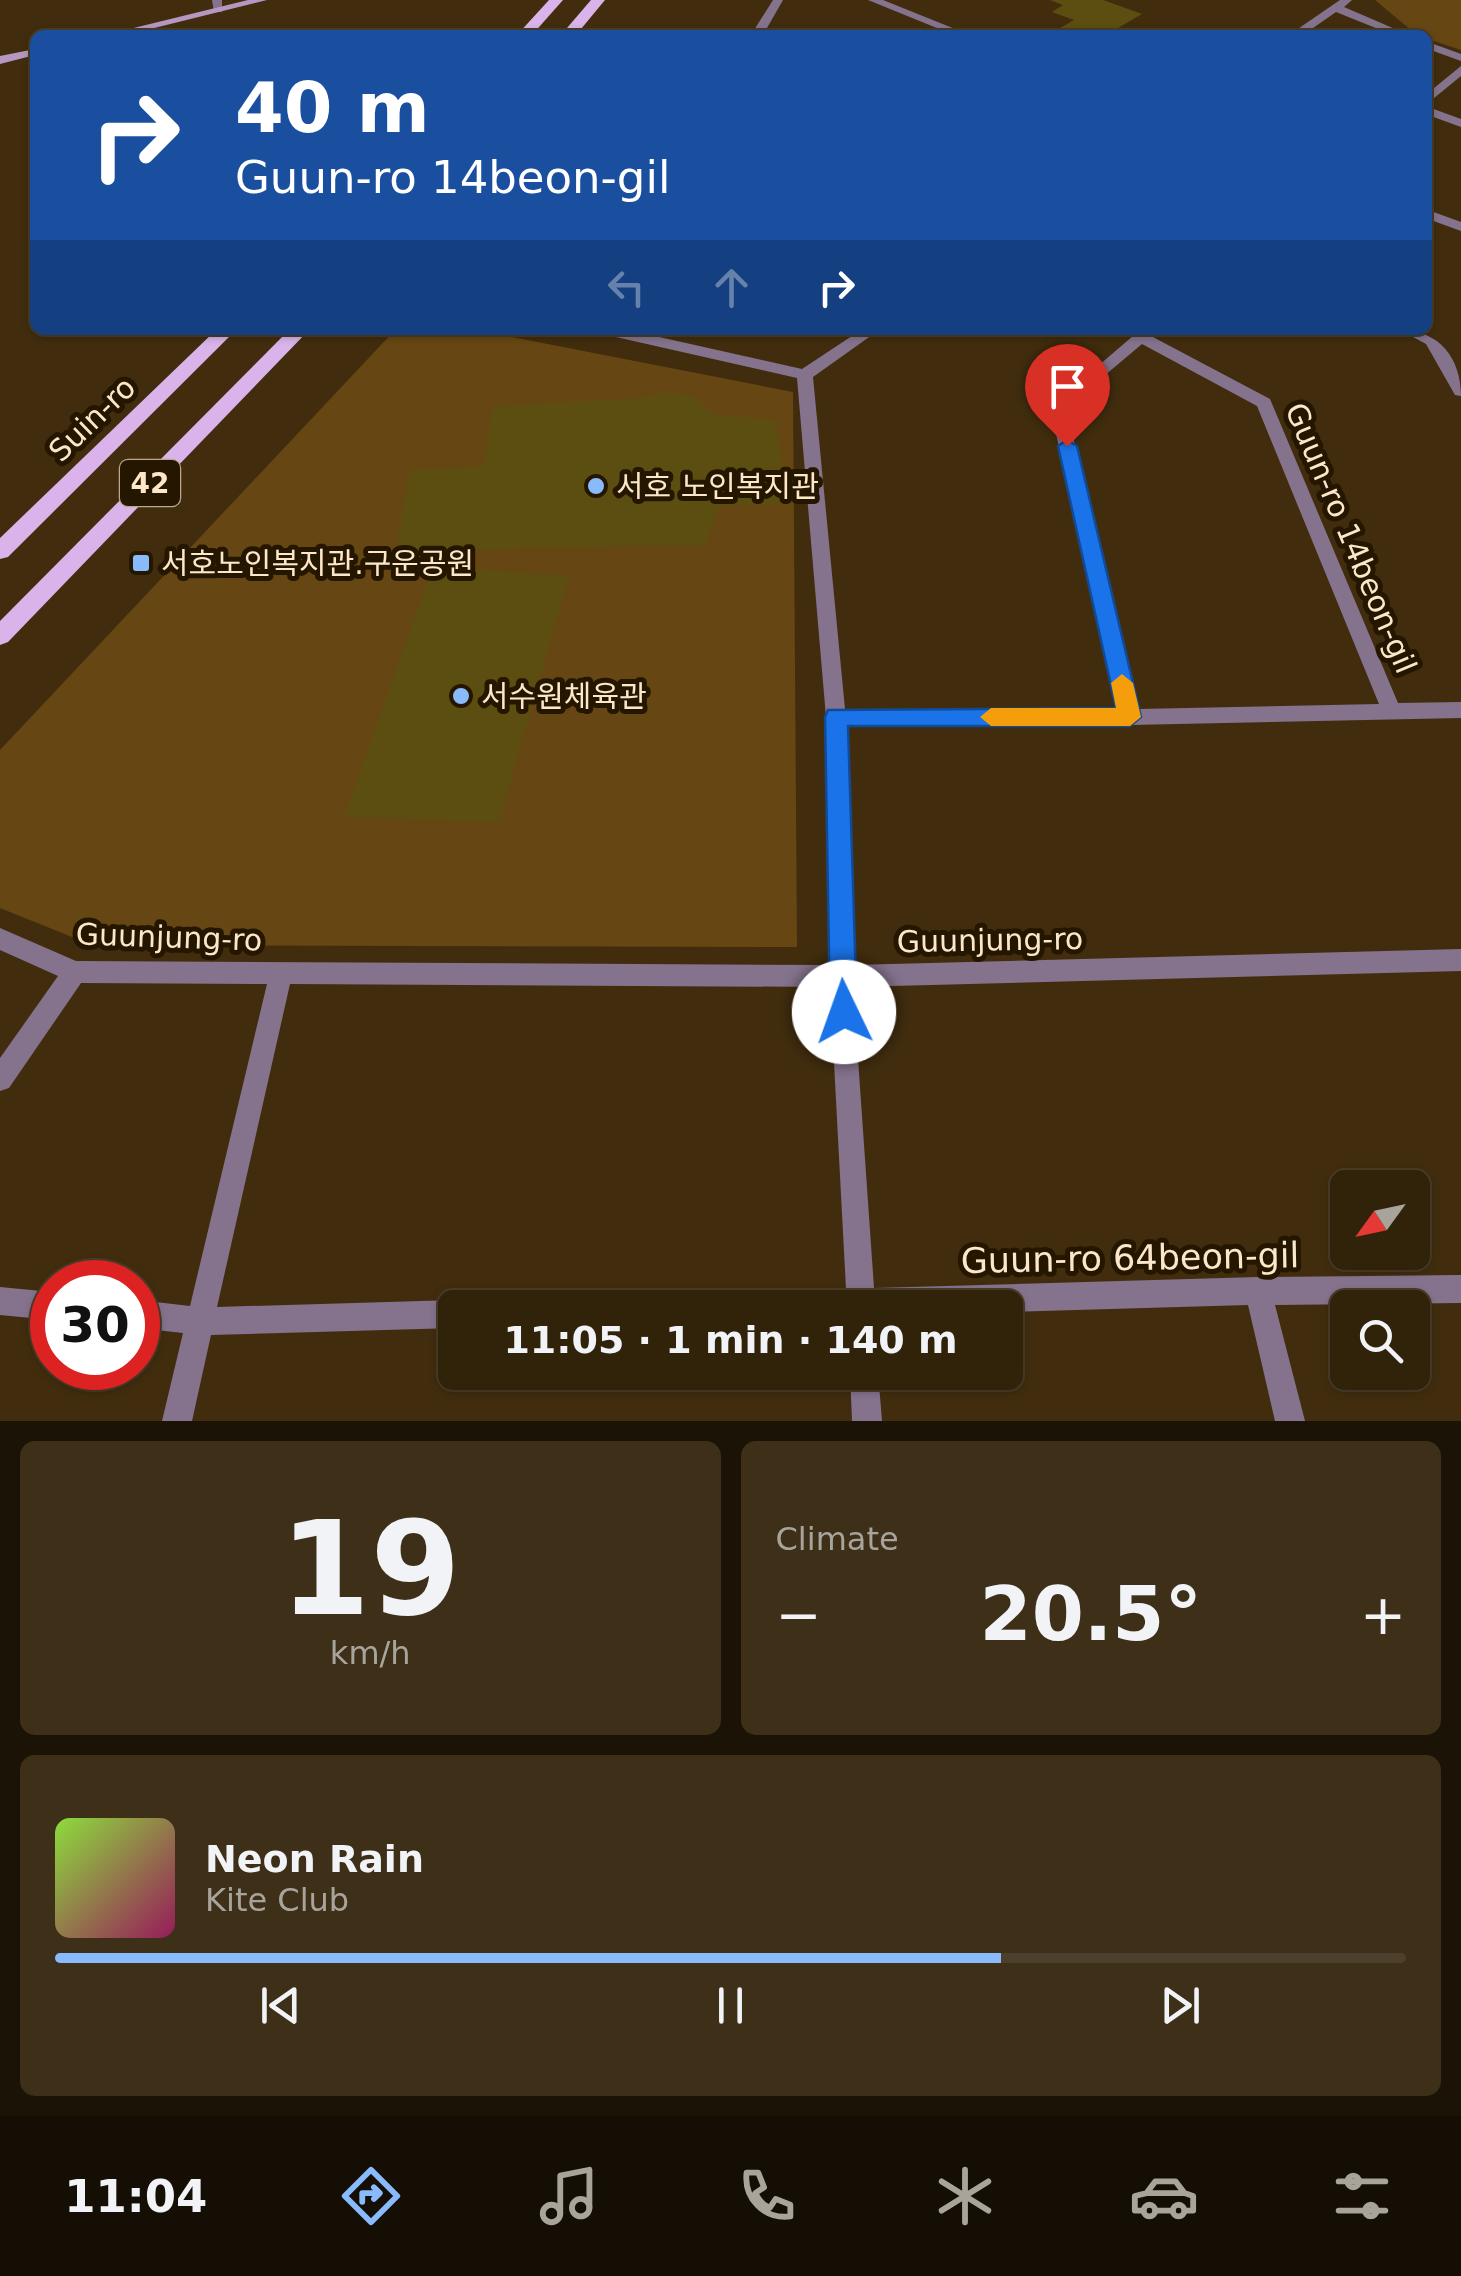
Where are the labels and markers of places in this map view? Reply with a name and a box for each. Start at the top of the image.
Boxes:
pin [1025,344,1110,447]
place label: 서호 노인복지관 [616,469,819,504]
marker: 서호 노인복지관 [585,475,607,497]
place label: 서호노인복지관.구운공원 [161,546,474,581]
marker: 서호노인복지관.구운공원 [130,552,152,574]
place label: 서수원체육관 [481,679,647,714]
marker: 서수원체육관 [450,685,472,707]

